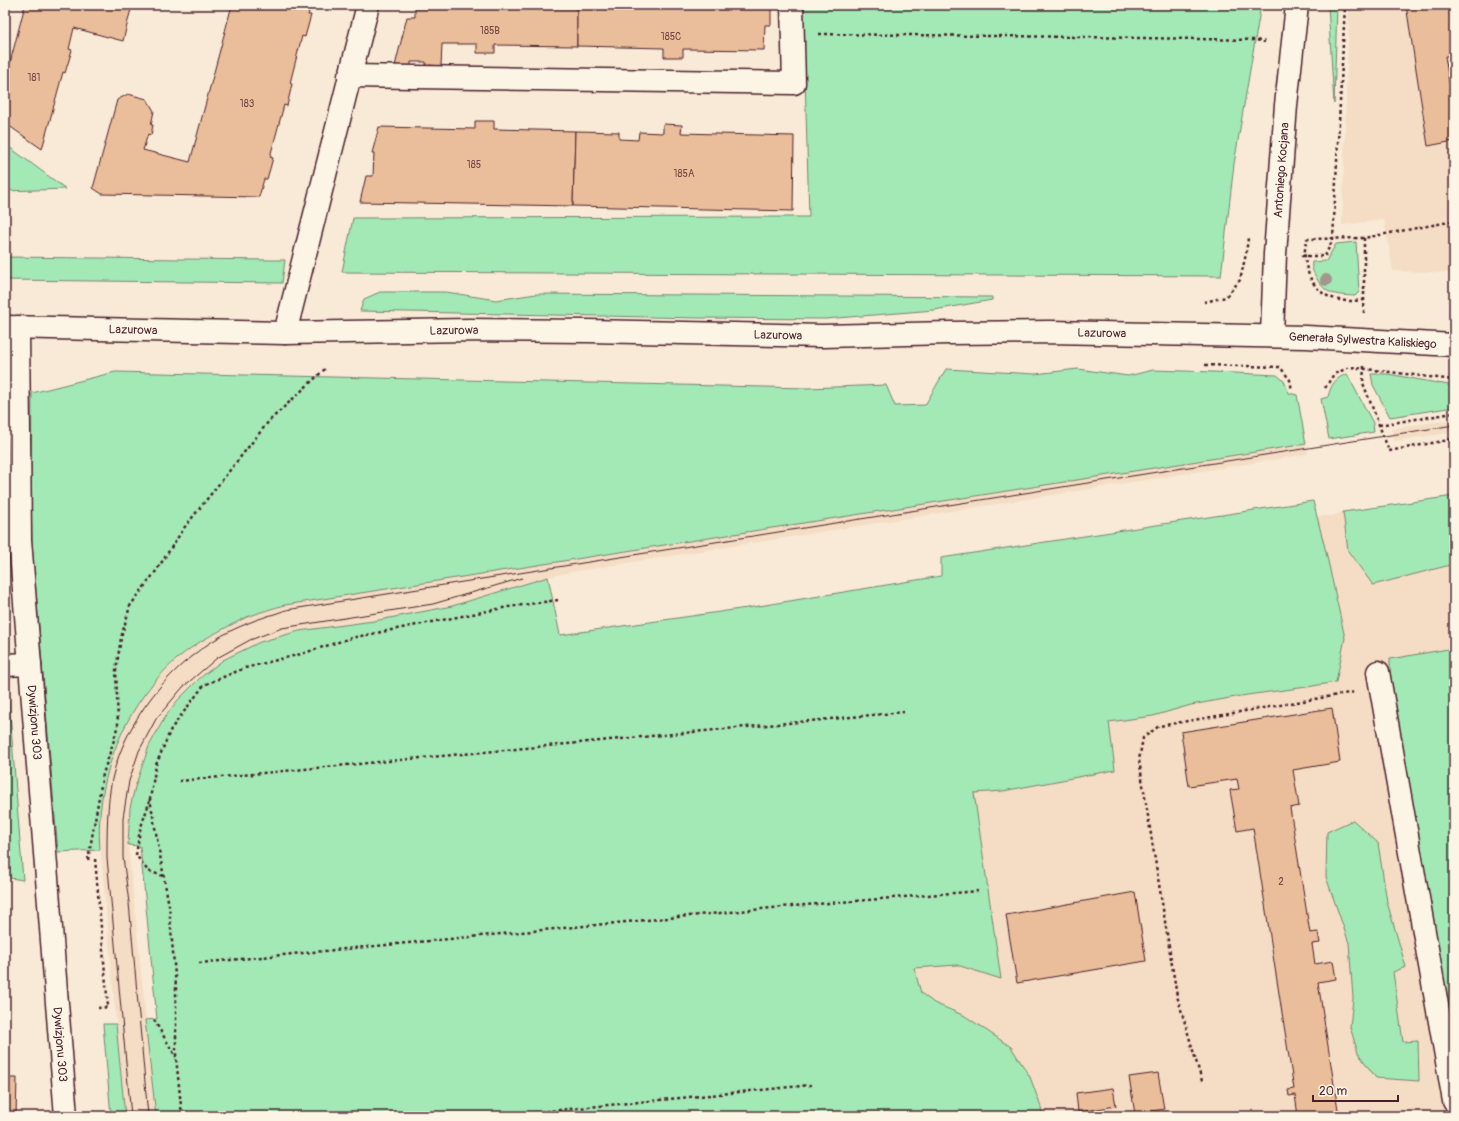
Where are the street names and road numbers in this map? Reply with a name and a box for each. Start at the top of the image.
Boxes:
street label: Antoniego Kocjana [1271,122,1293,219]
street label: Lazurowa [108,322,158,338]
street label: Lazurowa [429,323,479,339]
street label: Lazurowa [1077,326,1127,341]
street label: Lazurowa [753,328,803,344]
street label: Generała Sylwestra Kaliskiego [1289,330,1437,352]
street label: Dywizjonu 303 [24,684,45,761]
street label: Dywizjonu 303 [49,1006,70,1083]

